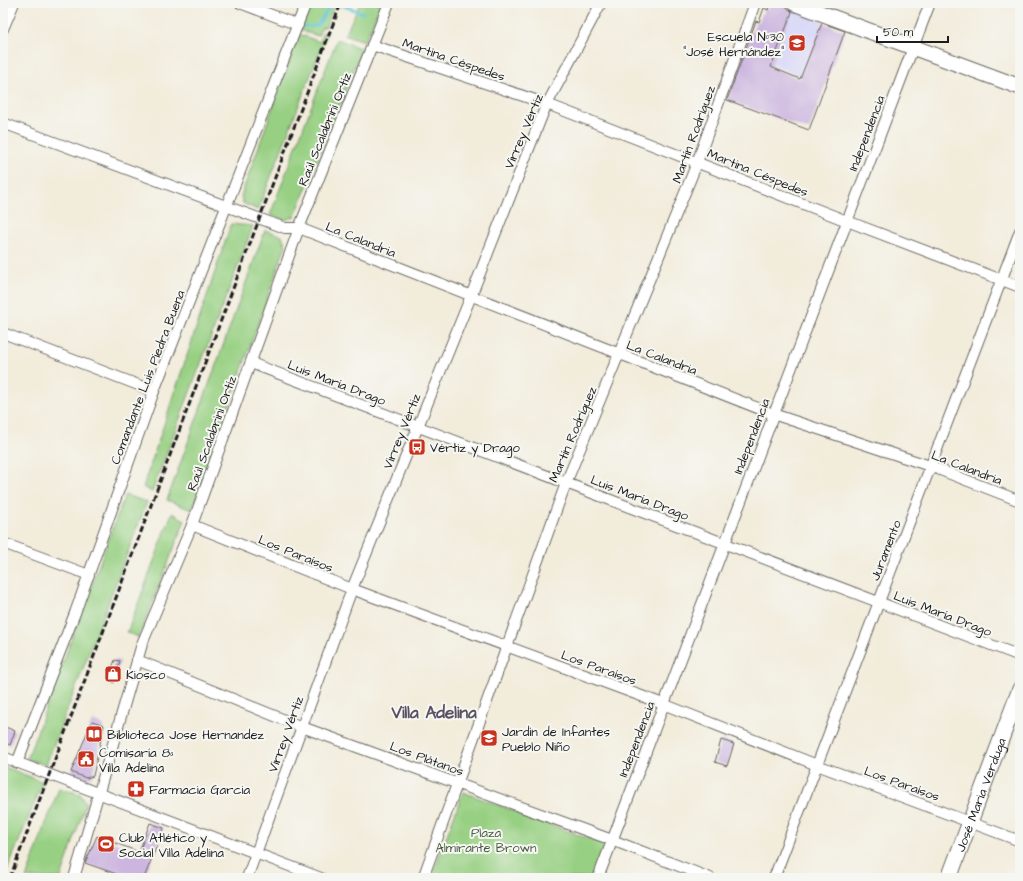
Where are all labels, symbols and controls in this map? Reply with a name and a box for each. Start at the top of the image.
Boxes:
scale bar [877,18,948,44]
text: 50 m [883,24,914,41]
place label: Escuela Nº30 "José Hernández" [683,28,784,61]
school or university icon: Escuela Nº30 "José Hernández" [787,33,807,53]
street label: Martina Céspedes [400,34,508,86]
street label: Raúl Scalabrini Ortíz [294,69,356,189]
street label: Martín Rodríguez [668,83,721,186]
street label: Virrey Vértiz [500,91,549,172]
street label: Independencia [844,92,890,174]
street label: Martina Céspedes [704,144,811,202]
street label: La Calandria [323,218,399,262]
street label: Comandante Luis Piedra Buena [106,287,190,467]
street label: La Calandria [624,336,700,380]
street label: Luis María Drago [285,356,389,411]
street label: Raúl Scalabrini Ortíz [183,373,241,493]
street label: Martín Rodríguez [545,383,602,486]
street label: Virrey Vértiz [379,390,426,472]
street label: Independencia [729,395,775,477]
bus stop icon: Vértiz y Drago [407,437,427,457]
place label: Vértiz y Drago [430,439,520,458]
street label: La Calandria [929,446,1005,490]
street label: Luis María Drago [588,471,692,526]
street label: Juramento [866,517,906,583]
street label: Los Paraísos [256,531,336,577]
street label: Luis María Drago [891,587,995,642]
street label: Los Paraísos [558,646,639,690]
shop icon: Kiosco [103,664,123,684]
place label: Kiosco [126,666,166,684]
street label: Virrey Vértiz [264,693,309,775]
street label: Independencia [614,698,660,780]
district label: Villa Adelina [390,701,477,725]
place label: Jardín de Infantes Pueblo Niño [502,723,610,756]
library icon: Biblioteca Jose Hernandez [84,724,104,744]
place label: Biblioteca Jose Hernandez [107,726,265,744]
school or university icon: Jardín de Infantes Pueblo Niño [479,728,499,748]
street label: José Maria Verduga [952,735,1011,855]
street label: Los Plátanos [387,737,466,781]
place label: Comisaría 8ª Villa Adelina [99,744,173,777]
public building icon: Comisaría 8ª Villa Adelina [76,749,96,769]
street label: Los Paraísos [861,762,942,806]
pharmacy icon: Farmacia Garcia [126,779,146,799]
place label: Farmacia Garcia [149,781,251,799]
park label: Plaza Almirante Brown [436,824,537,857]
place label: Club Atlético y Social Villa Adelina [119,829,224,862]
sports icon: Club Atlético y Social Villa Adelina [96,834,116,854]

